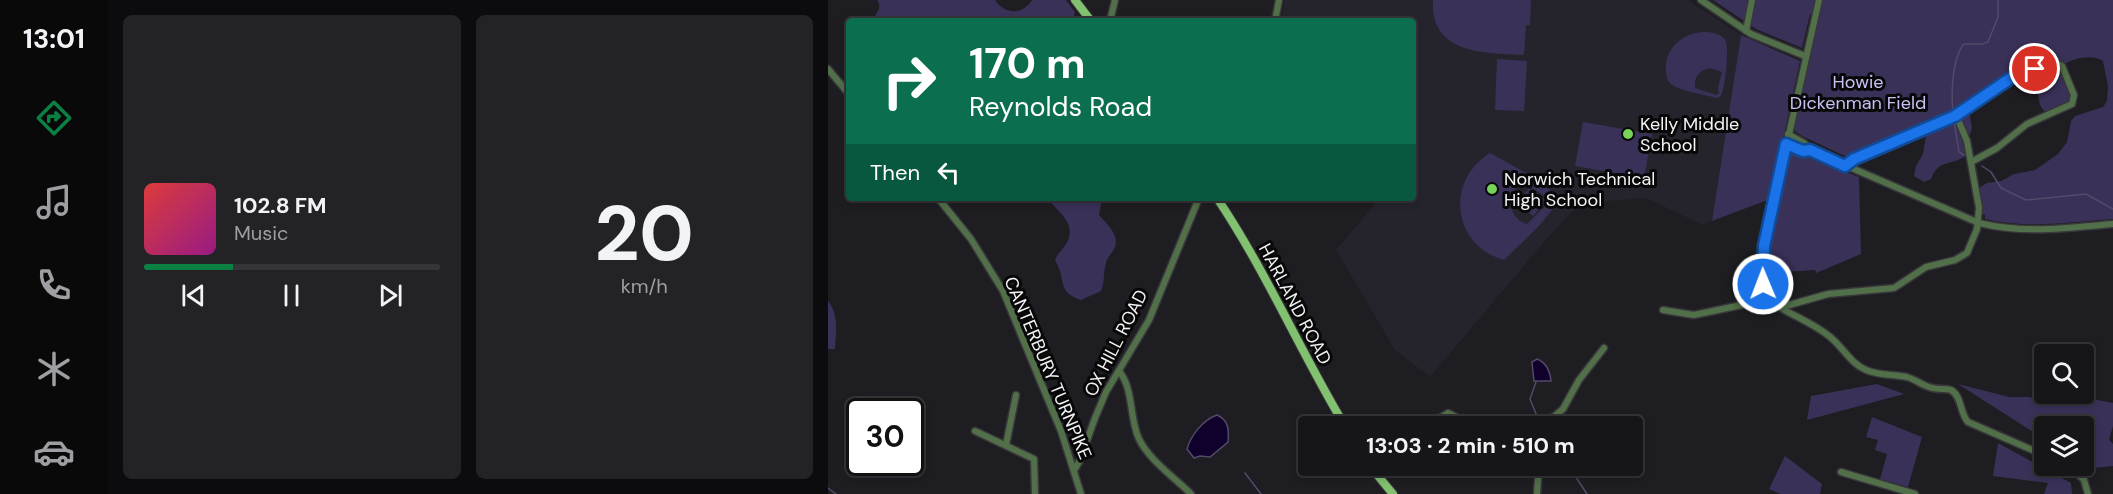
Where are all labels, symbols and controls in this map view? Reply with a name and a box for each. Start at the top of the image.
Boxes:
text: 13:01 [23,21,85,56]
text: 170 m [969,36,1086,91]
icon: right [870,42,948,120]
pin [2009,43,2060,94]
icon: arrive [2018,52,2051,85]
park label: Howie Dickenman Field [1790,70,1926,115]
text: Reynolds Road [969,89,1152,124]
icon: directions [33,97,75,139]
place label: Kelly Middle School [1640,112,1739,157]
marker: Kelly Middle School [1621,127,1635,141]
icon: left [932,156,965,189]
text: Then [870,158,920,187]
place label: Norwich Technical High School [1504,167,1655,212]
icon: music [33,181,75,223]
marker: Norwich Technical High School [1485,182,1499,196]
text: 20 [594,183,694,284]
text: 102.8 FM [234,191,326,220]
text: Music [234,220,289,246]
street label: HARLAND ROAD [1253,239,1337,369]
position arrow [1731,252,1795,316]
icon: phone [33,264,75,306]
text: km/h [621,273,668,299]
street label: CANTERBURY TURNPIKE [999,273,1097,463]
icon: previous [177,279,210,312]
icon: pause [275,279,308,312]
icon: next [374,279,407,312]
street label: OX HILL ROAD [1079,285,1153,401]
map controls [2034,344,2094,476]
button: search [2034,344,2094,404]
icon: climate [33,348,75,390]
speed limit sign: 30 [846,398,924,476]
button: layers [2034,416,2094,476]
icon: car [33,431,75,473]
text: 13:03 · 2 min · 510 m [1366,431,1575,460]

